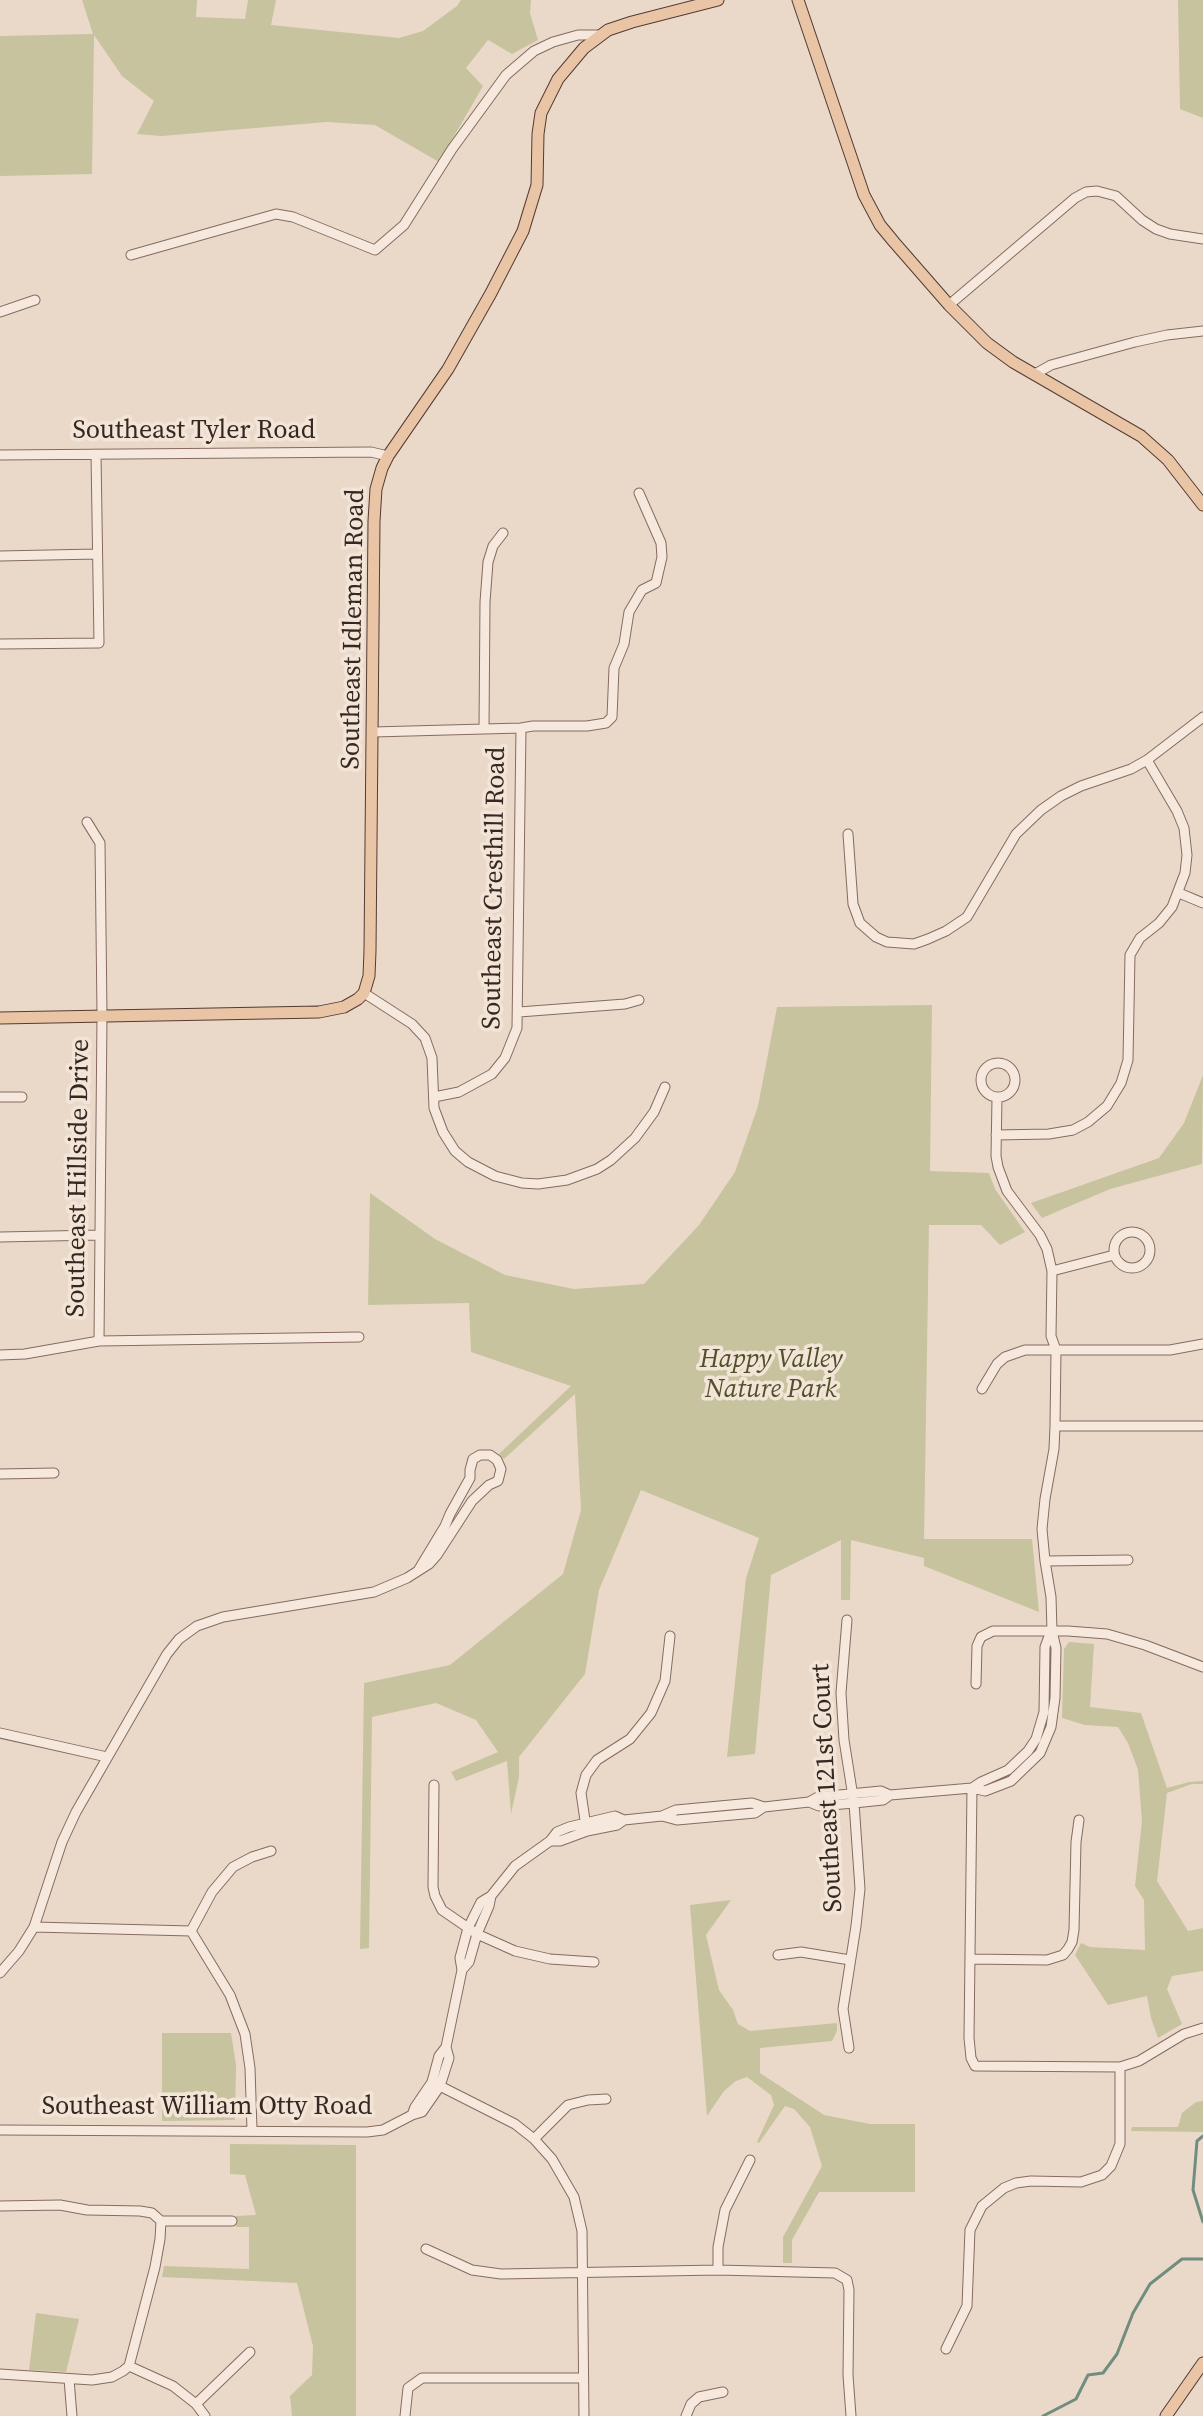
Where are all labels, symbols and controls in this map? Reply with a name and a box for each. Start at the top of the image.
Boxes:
street label: Southeast Tyler Road [72,415,316,447]
street label: Southeast Idleman Road [336,488,372,770]
street label: Southeast Cresthill Road [477,746,513,1030]
street label: Southeast Hillside Drive [61,1039,97,1317]
park label: Happy Valley Nature Park [699,1344,843,1406]
street label: Southeast 121st Court [806,1663,850,1913]
street label: Southeast William Otty Road [42,2091,372,2123]

